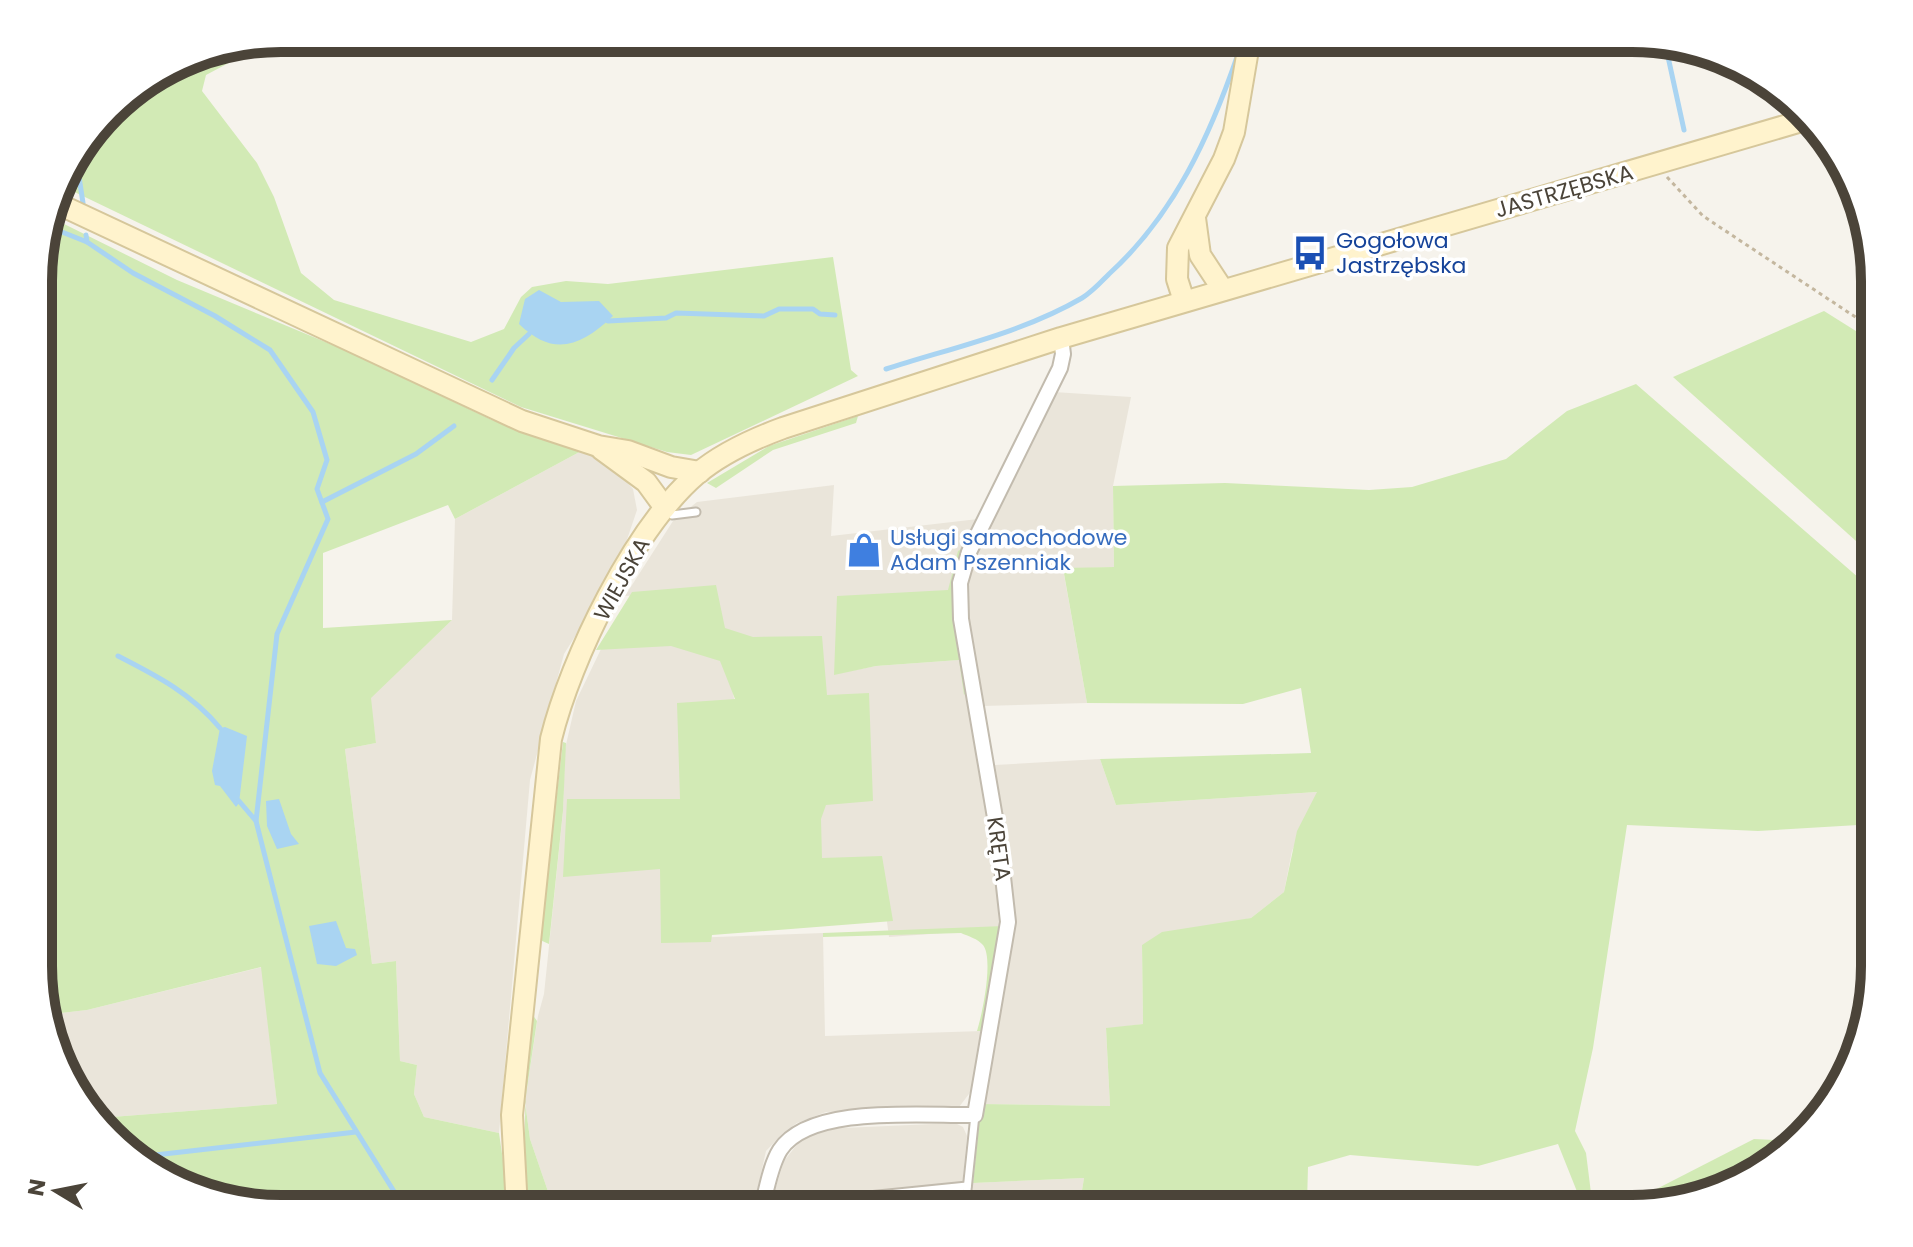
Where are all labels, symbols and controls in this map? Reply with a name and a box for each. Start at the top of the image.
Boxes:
street label: JASTRZĘBSKA [1491,156,1637,226]
place label: Gogołowa Jastrzębska [1336,225,1466,281]
bus stop icon: Gogołowa Jastrzębska [1291,234,1329,272]
place label: Usługi samochodowe Adam Pszenniak [890,522,1127,578]
shop icon: Usługi samochodowe Adam Pszenniak [845,531,883,569]
street label: WIEJSKA [586,532,658,626]
street label: KRĘTA [979,815,1019,883]
north arrow [16,1151,96,1231]
text: N [20,1177,53,1198]

